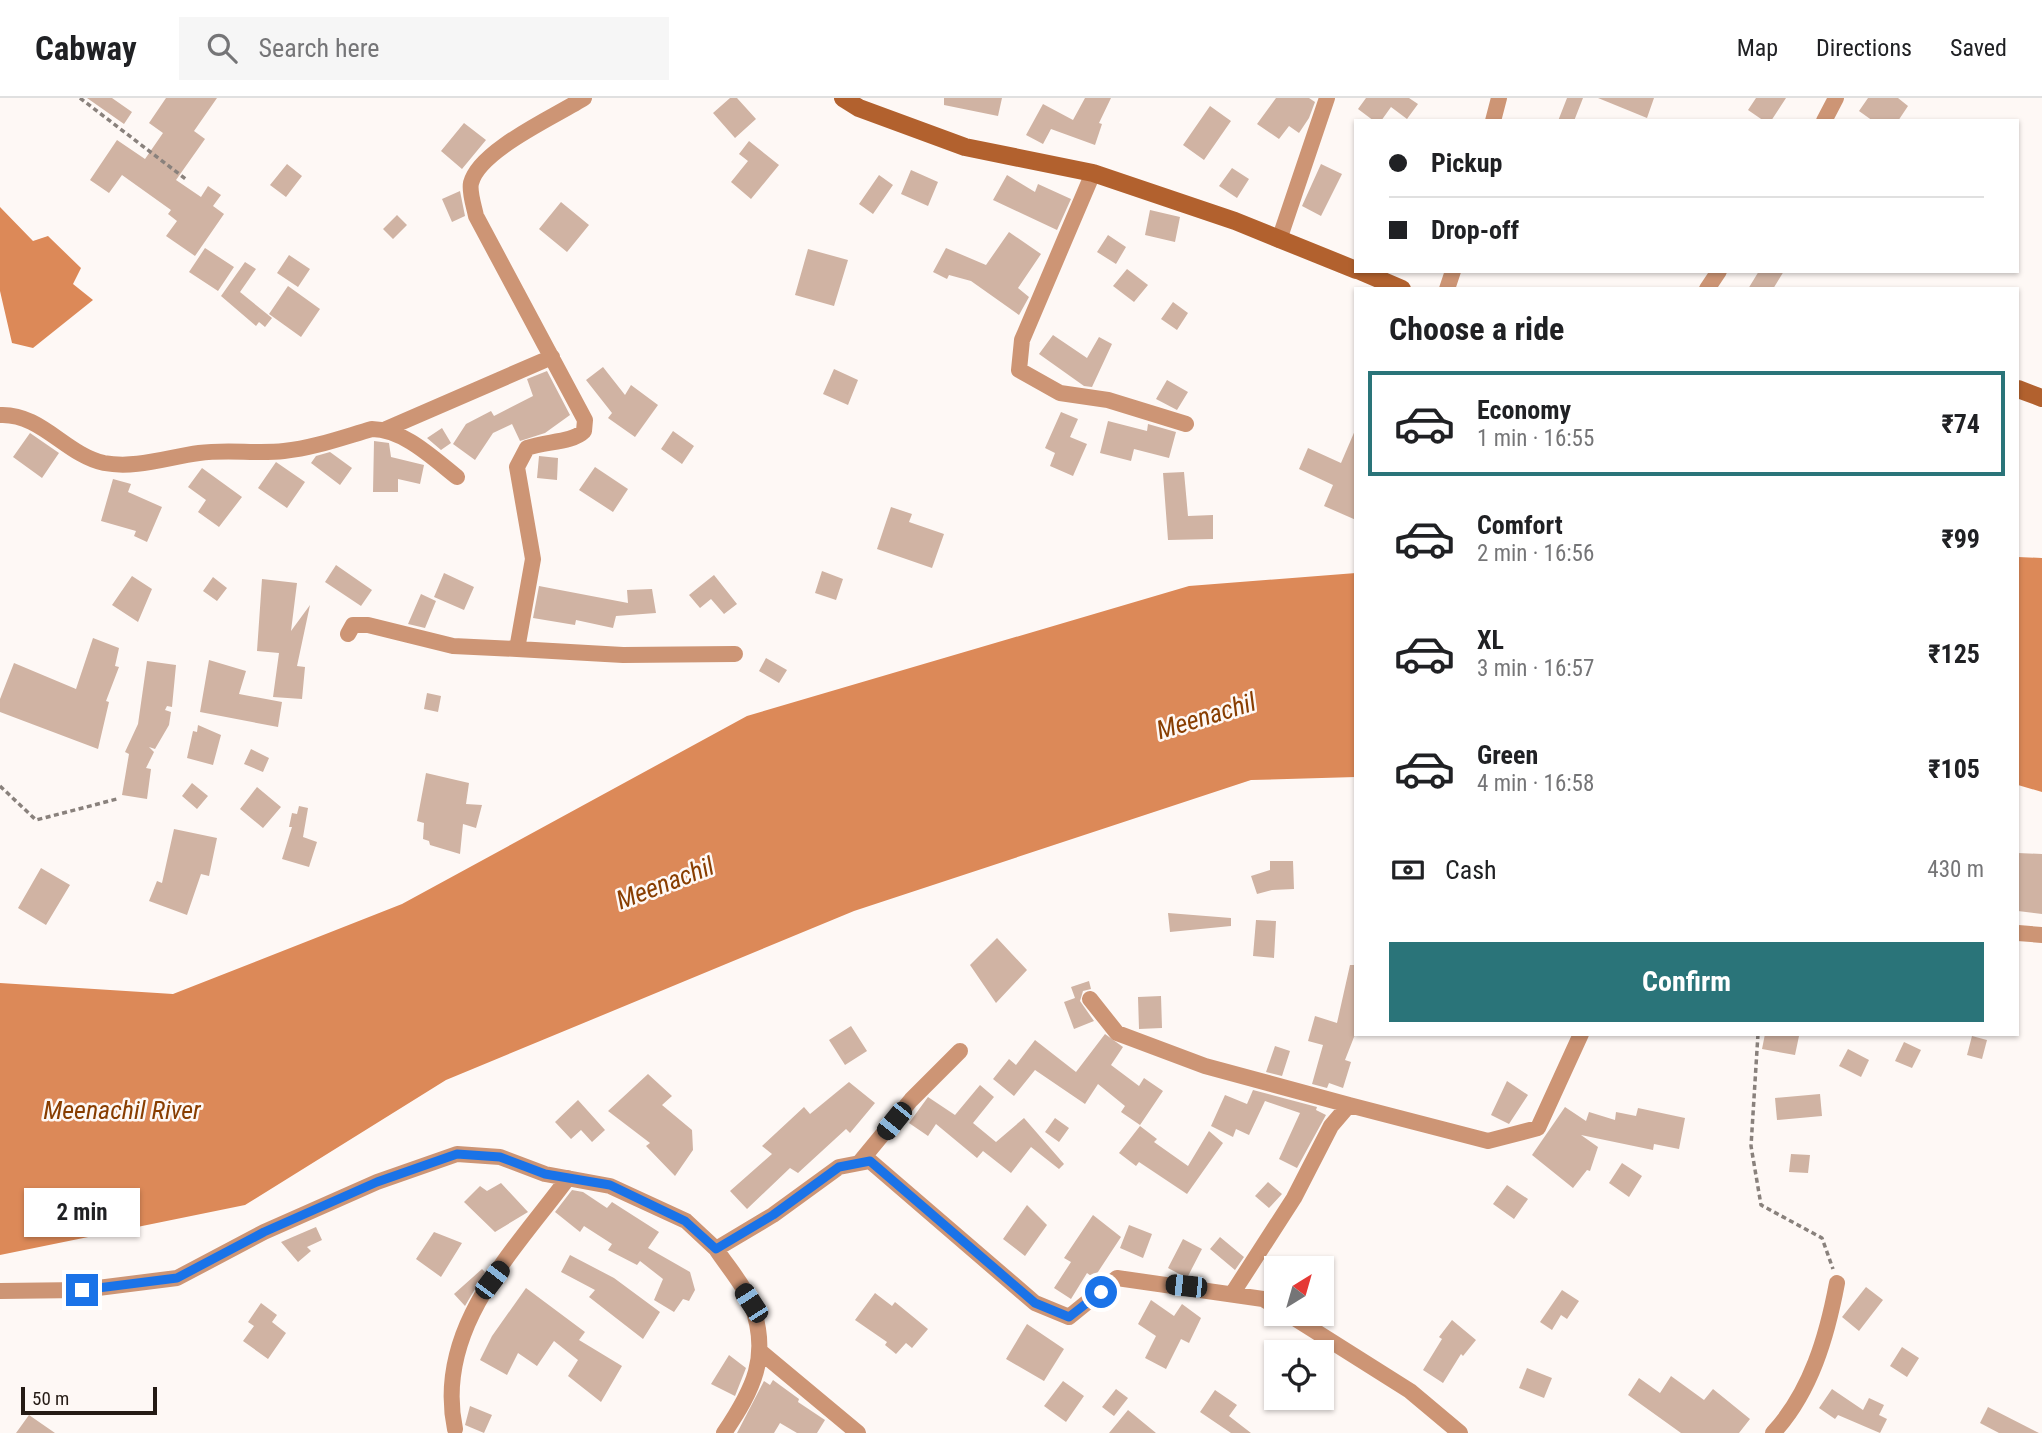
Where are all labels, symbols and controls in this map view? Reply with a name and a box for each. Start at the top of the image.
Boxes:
search box [179,17,669,80]
text: Cabway [35,29,137,68]
icon: search [203,29,241,67]
text: Search here [259,33,380,63]
text: Map [1737,34,1778,62]
text: Directions [1816,34,1912,62]
text: Saved [1950,34,2007,62]
text: Pickup [1431,148,1502,178]
text: Drop-off [1431,215,1519,245]
text: Choose a ride [1389,310,1564,348]
icon: car [1393,392,1456,455]
text: Economy [1477,395,1571,425]
text: ₹74 [1941,409,1980,439]
text: 1 min · 16:55 [1477,425,1594,452]
icon: car [1393,507,1456,570]
text: Comfort [1477,510,1563,540]
text: ₹99 [1941,524,1980,554]
text: 2 min · 16:56 [1477,540,1594,567]
icon: car [1393,622,1456,685]
text: XL [1477,625,1504,655]
text: ₹125 [1928,639,1980,669]
text: 3 min · 16:57 [1477,655,1594,682]
water label: Meenachil [1153,686,1261,745]
icon: car [1393,737,1456,800]
text: Green [1477,740,1538,770]
text: ₹105 [1928,754,1980,784]
text: 4 min · 16:58 [1477,770,1594,797]
water label: Meenachil [612,850,719,915]
icon: cash [1389,851,1427,889]
text: Cash [1445,855,1497,885]
text: 430 m [1927,856,1984,883]
button: Confirm [1389,942,1984,1022]
water label: Meenachil River [43,1095,202,1125]
car [873,1098,916,1144]
callout: 2 min [24,1188,140,1238]
text: 2 min [56,1199,108,1226]
north arrow [1264,1256,1334,1326]
map controls [1264,1256,1334,1410]
car [471,1257,514,1303]
car [1165,1273,1208,1299]
route end [66,1274,98,1306]
route start [1085,1276,1117,1308]
car [731,1280,772,1326]
button: locate [1264,1340,1334,1410]
scale bar [21,1384,158,1416]
text: 50 m [32,1387,69,1410]

